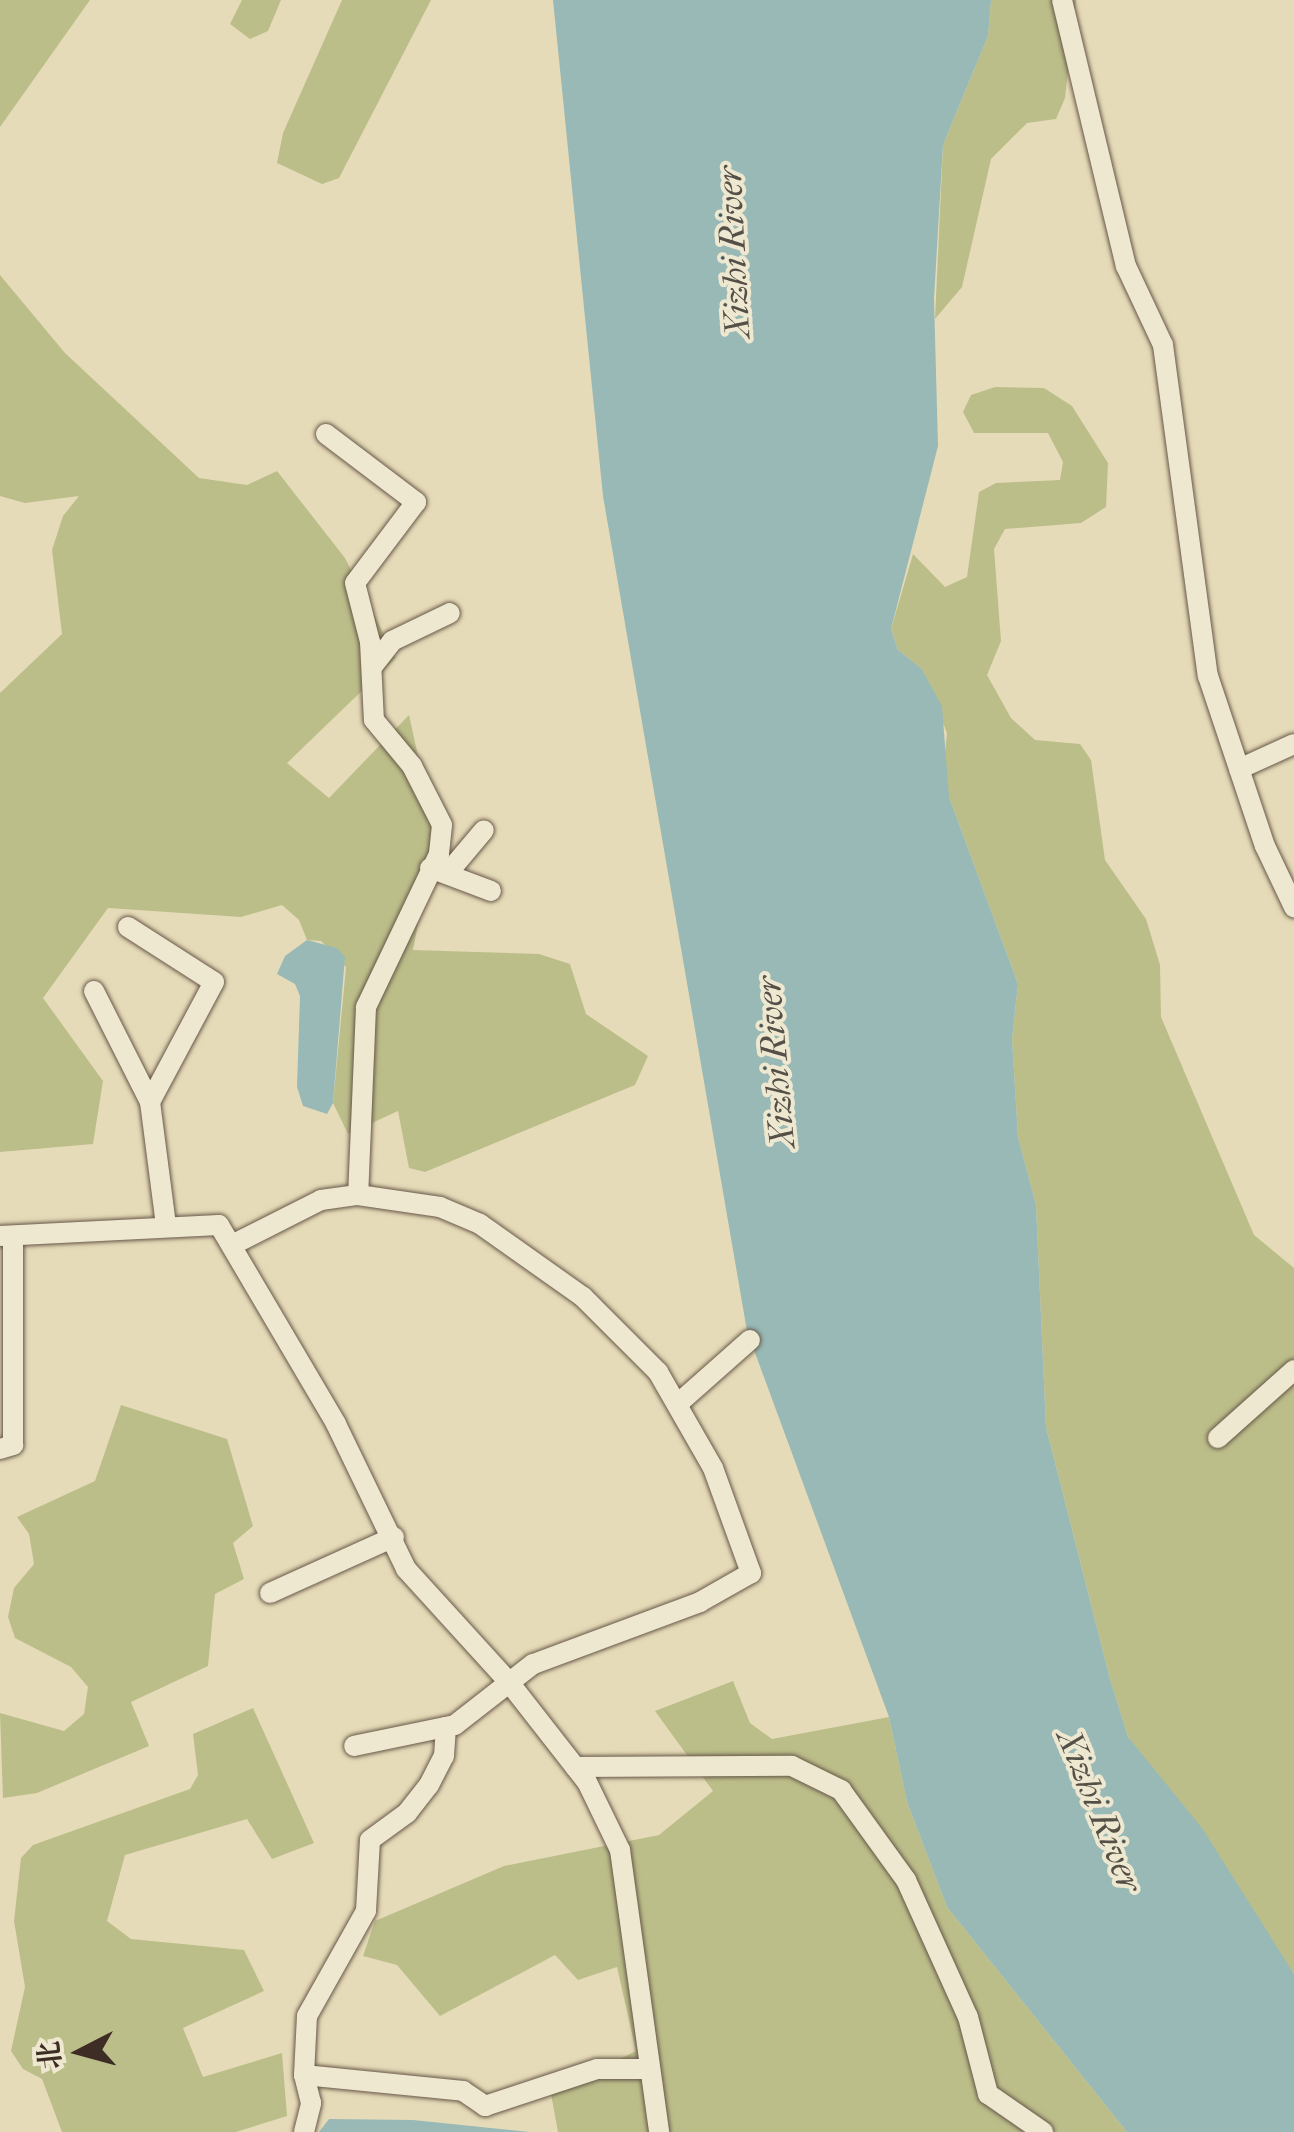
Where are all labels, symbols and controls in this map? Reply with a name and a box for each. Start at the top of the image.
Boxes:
water label: Xizhi River [709,165,759,339]
water label: Xizhi River [748,975,804,1149]
water label: Xizhi River [1047,1724,1151,1898]
north arrow [30,2002,130,2102]
text: 北 [32,2040,68,2071]

